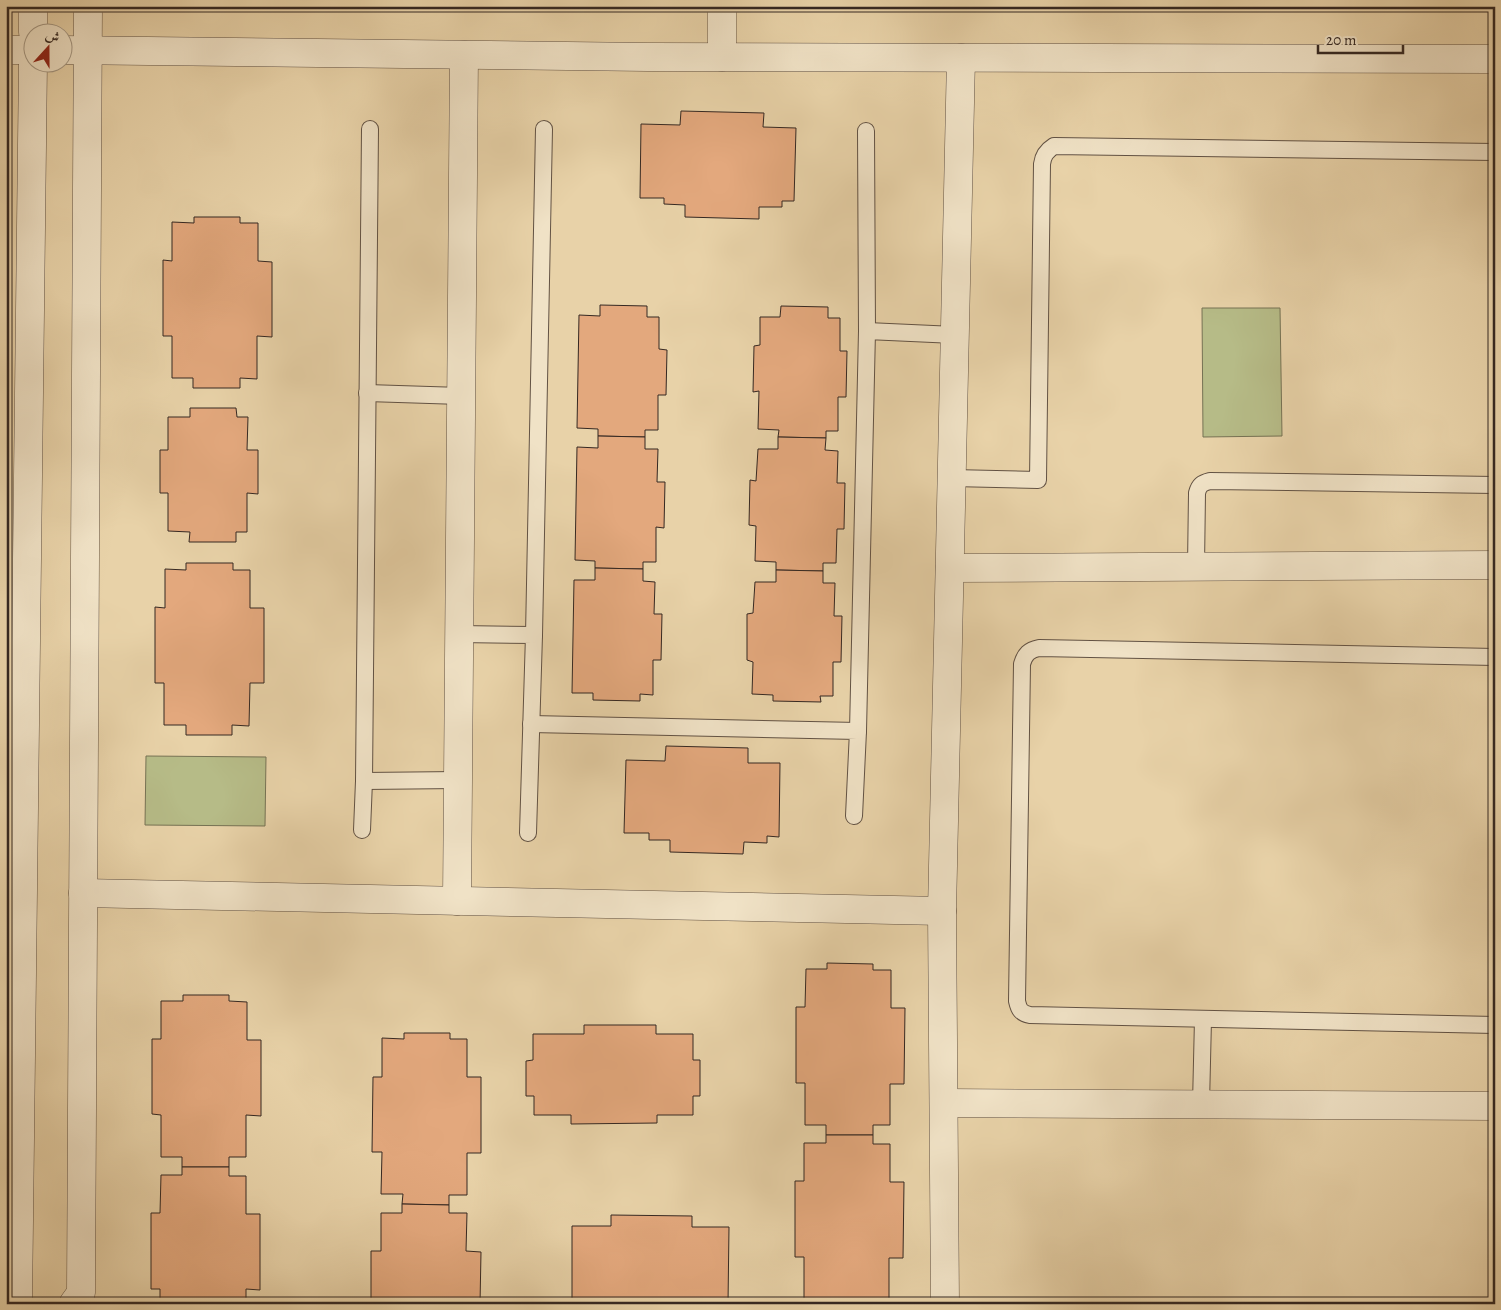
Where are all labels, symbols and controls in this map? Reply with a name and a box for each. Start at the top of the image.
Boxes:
north arrow [22,22,72,72]
scale bar [1318,22,1404,54]
text: ش [43,25,62,48]
text: 20 m [1326,30,1357,50]

